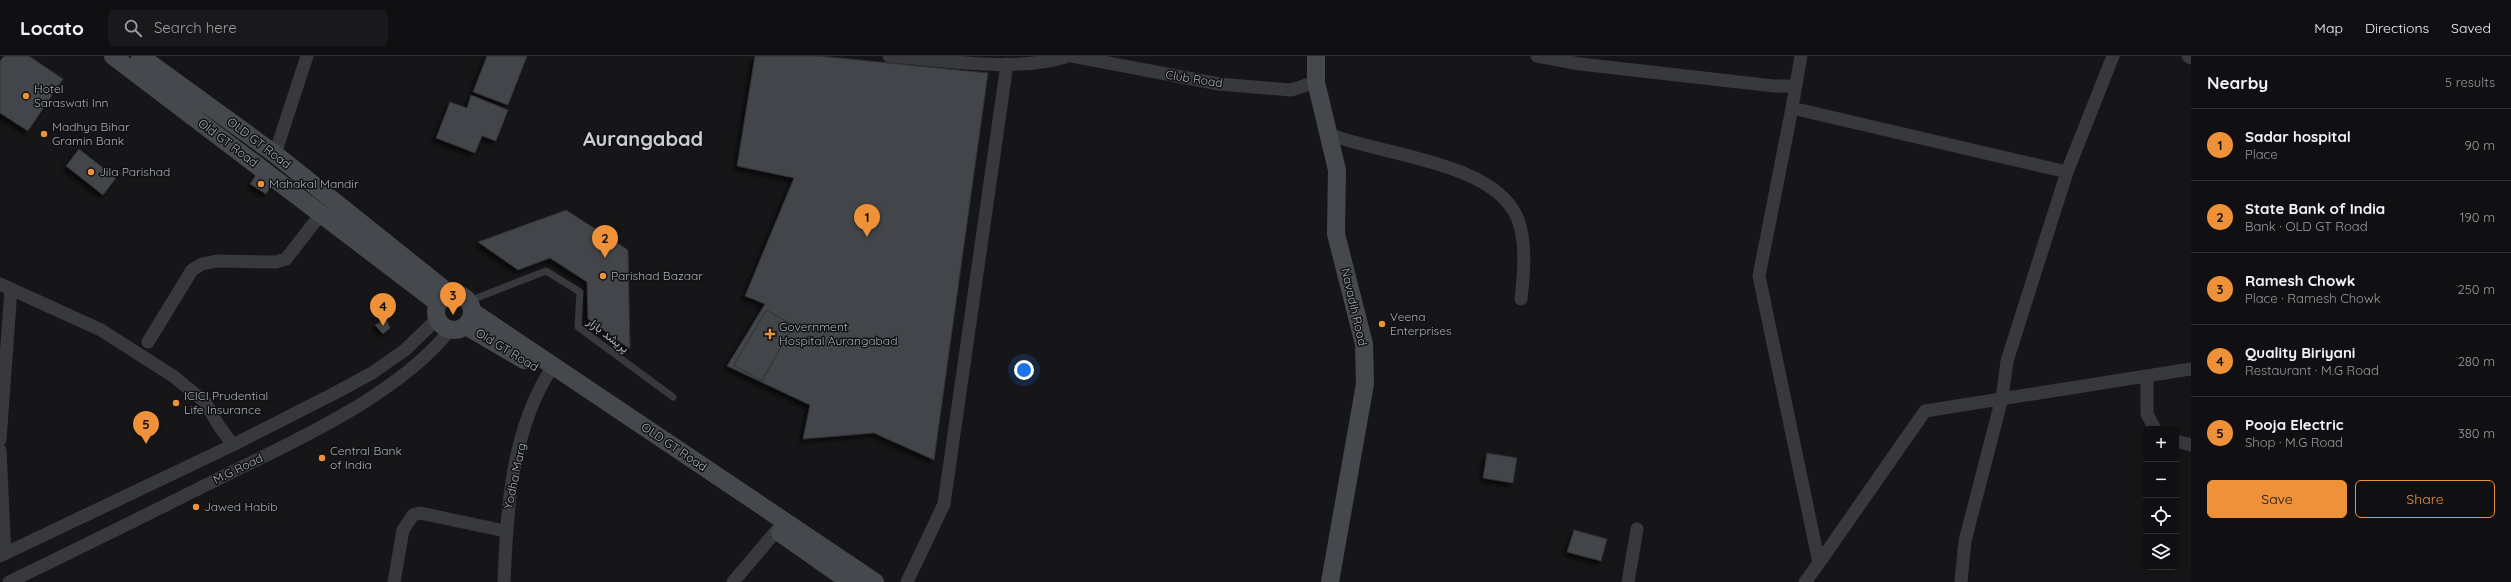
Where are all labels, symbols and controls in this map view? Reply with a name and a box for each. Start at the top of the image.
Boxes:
search box [108,10,388,46]
text: Locato [20,16,84,40]
icon: search [122,17,144,39]
text: Search here [154,18,237,37]
text: Map [2314,19,2343,37]
text: Directions [2365,19,2429,37]
text: Saved [2451,19,2491,37]
street label: Club Road [1164,67,1224,90]
text: Nearby [2207,72,2268,93]
text: 5 results [2445,74,2495,90]
place label: Hotel Saraswati Inn [34,81,109,110]
marker: Hotel Saraswati Inn [21,91,31,101]
street label: OLD GT Road [225,114,294,171]
street label: Old GT Road [196,115,261,170]
place label: Madhya Bihar Gramin Bank [52,119,130,148]
district label: Aurangabad [583,126,703,151]
text: Sadar hospital [2245,127,2351,146]
marker: Madhya Bihar Gramin Bank [39,129,49,139]
text: 1 [2217,137,2223,153]
text: 90 m [2465,137,2495,153]
text: Place [2245,146,2278,162]
place label: Jila Parishad [99,164,170,179]
marker: Jila Parishad [86,167,96,177]
place label: Mahakal Mandir [269,176,359,191]
marker: Mahakal Mandir [256,179,266,189]
text: State Bank of India [2245,199,2385,218]
pin: 1 [854,204,880,237]
text: 2 [2216,209,2224,225]
text: 190 m [2460,209,2495,225]
text: Bank · OLD GT Road [2245,218,2368,234]
pin: 2 [592,225,618,258]
street label: Navadih Road [1338,267,1371,347]
place label: Parishad Bazaar [611,268,703,283]
marker: Parishad Bazaar [598,271,608,281]
text: Ramesh Chowk [2245,271,2355,290]
text: 3 [2217,281,2223,297]
text: 250 m [2458,281,2495,297]
pin: 3 [440,282,466,315]
text: Place · Ramesh Chowk [2245,290,2381,306]
pin: 4 [370,293,396,326]
place label: Veena Enterprises [1390,309,1452,338]
street label: پریشد بازار [583,313,632,356]
place label: Government Hospital Aurangabad [779,319,897,348]
marker: Veena Enterprises [1377,319,1387,329]
street label: Old GT Road [473,325,541,374]
marker: Government Hospital Aurangabad [764,328,776,340]
text: Quality Biriyani [2245,343,2355,362]
text: 4 [2216,353,2224,369]
text: 280 m [2458,353,2495,369]
your location [1014,360,1034,380]
text: Restaurant · M.G Road [2245,362,2379,378]
place label: ICICI Prudential Life Insurance [184,388,268,417]
marker: ICICI Prudential Life Insurance [171,398,181,408]
pin: 5 [133,411,159,444]
text: Pooja Electric [2245,415,2343,434]
street label: OLD GT Road [639,419,710,474]
text: 5 [2216,425,2224,441]
text: 380 m [2458,425,2495,441]
map controls [2143,426,2179,570]
button: + [2143,426,2179,462]
text: Shop · M.G Road [2245,434,2343,450]
street label: Yodha Marg [500,441,529,510]
place label: Central Bank of India [330,443,402,472]
street label: M.G Road [210,450,265,487]
marker: Central Bank of India [317,453,327,463]
button: − [2143,462,2179,498]
button: Save [2207,480,2347,518]
button: Share [2355,480,2495,518]
button: locate [2143,498,2179,534]
place label: Jawed Habib [204,499,277,514]
marker: Jawed Habib [191,502,201,512]
button: layers [2143,534,2179,570]

